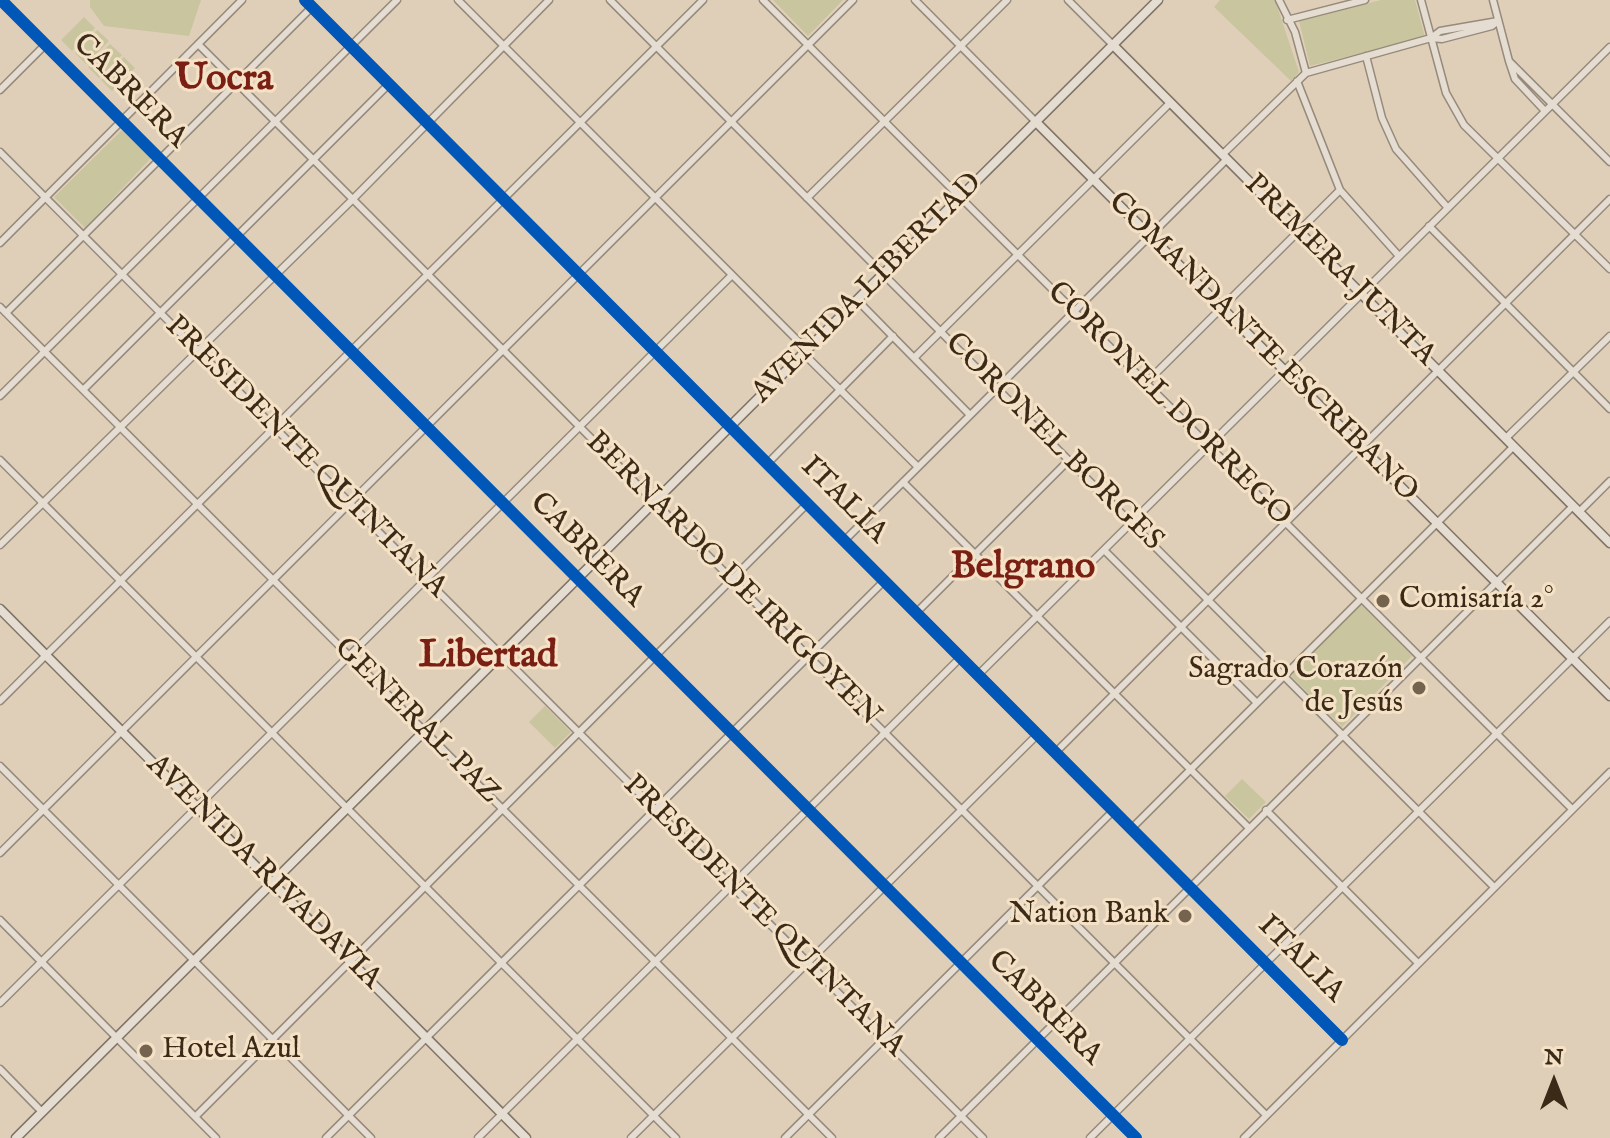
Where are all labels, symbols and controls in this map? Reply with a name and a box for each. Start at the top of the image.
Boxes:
street label: CABRERA [64,27,194,157]
district label: Uocra [175,58,273,104]
street label: AVENIDA LIBERTAD [745,166,991,412]
street label: PRIMERA JUNTA [1236,168,1442,374]
street label: COMANDANTE ESCRIBANO [1100,186,1424,510]
street label: CORONEL DORREGO [1038,275,1298,535]
street label: PRESIDENTE QUINTANA [156,309,454,607]
street label: CORONEL BORGES [936,326,1170,560]
street label: BERNARDO DE IRIGOYEN [577,425,887,735]
street label: ITALIA [792,450,894,552]
street label: CABRERA [521,486,651,616]
district label: Belgrano [951,546,1095,592]
place label: Comisaría 2° [1399,583,1553,619]
marker: Comisaría 2° [1374,592,1392,610]
street label: GENERAL PAZ [325,631,507,813]
district label: Libertad [419,635,557,681]
place label: Sagrado Corazón de Jesús [1188,653,1403,724]
marker: Sagrado Corazón de Jesús [1410,679,1428,697]
street label: AVENIDA RIVADAVIA [138,748,388,998]
street label: PRESIDENTE QUINTANA [614,768,912,1066]
place label: Nation Bank [1009,898,1169,934]
marker: Nation Bank [1176,907,1194,925]
street label: ITALIA [1249,909,1351,1011]
street label: CABRERA [979,944,1109,1074]
place label: Hotel Azul [162,1033,300,1069]
marker: Hotel Azul [137,1042,155,1060]
north arrow [1514,1042,1594,1122]
text: N [1544,1044,1564,1072]

